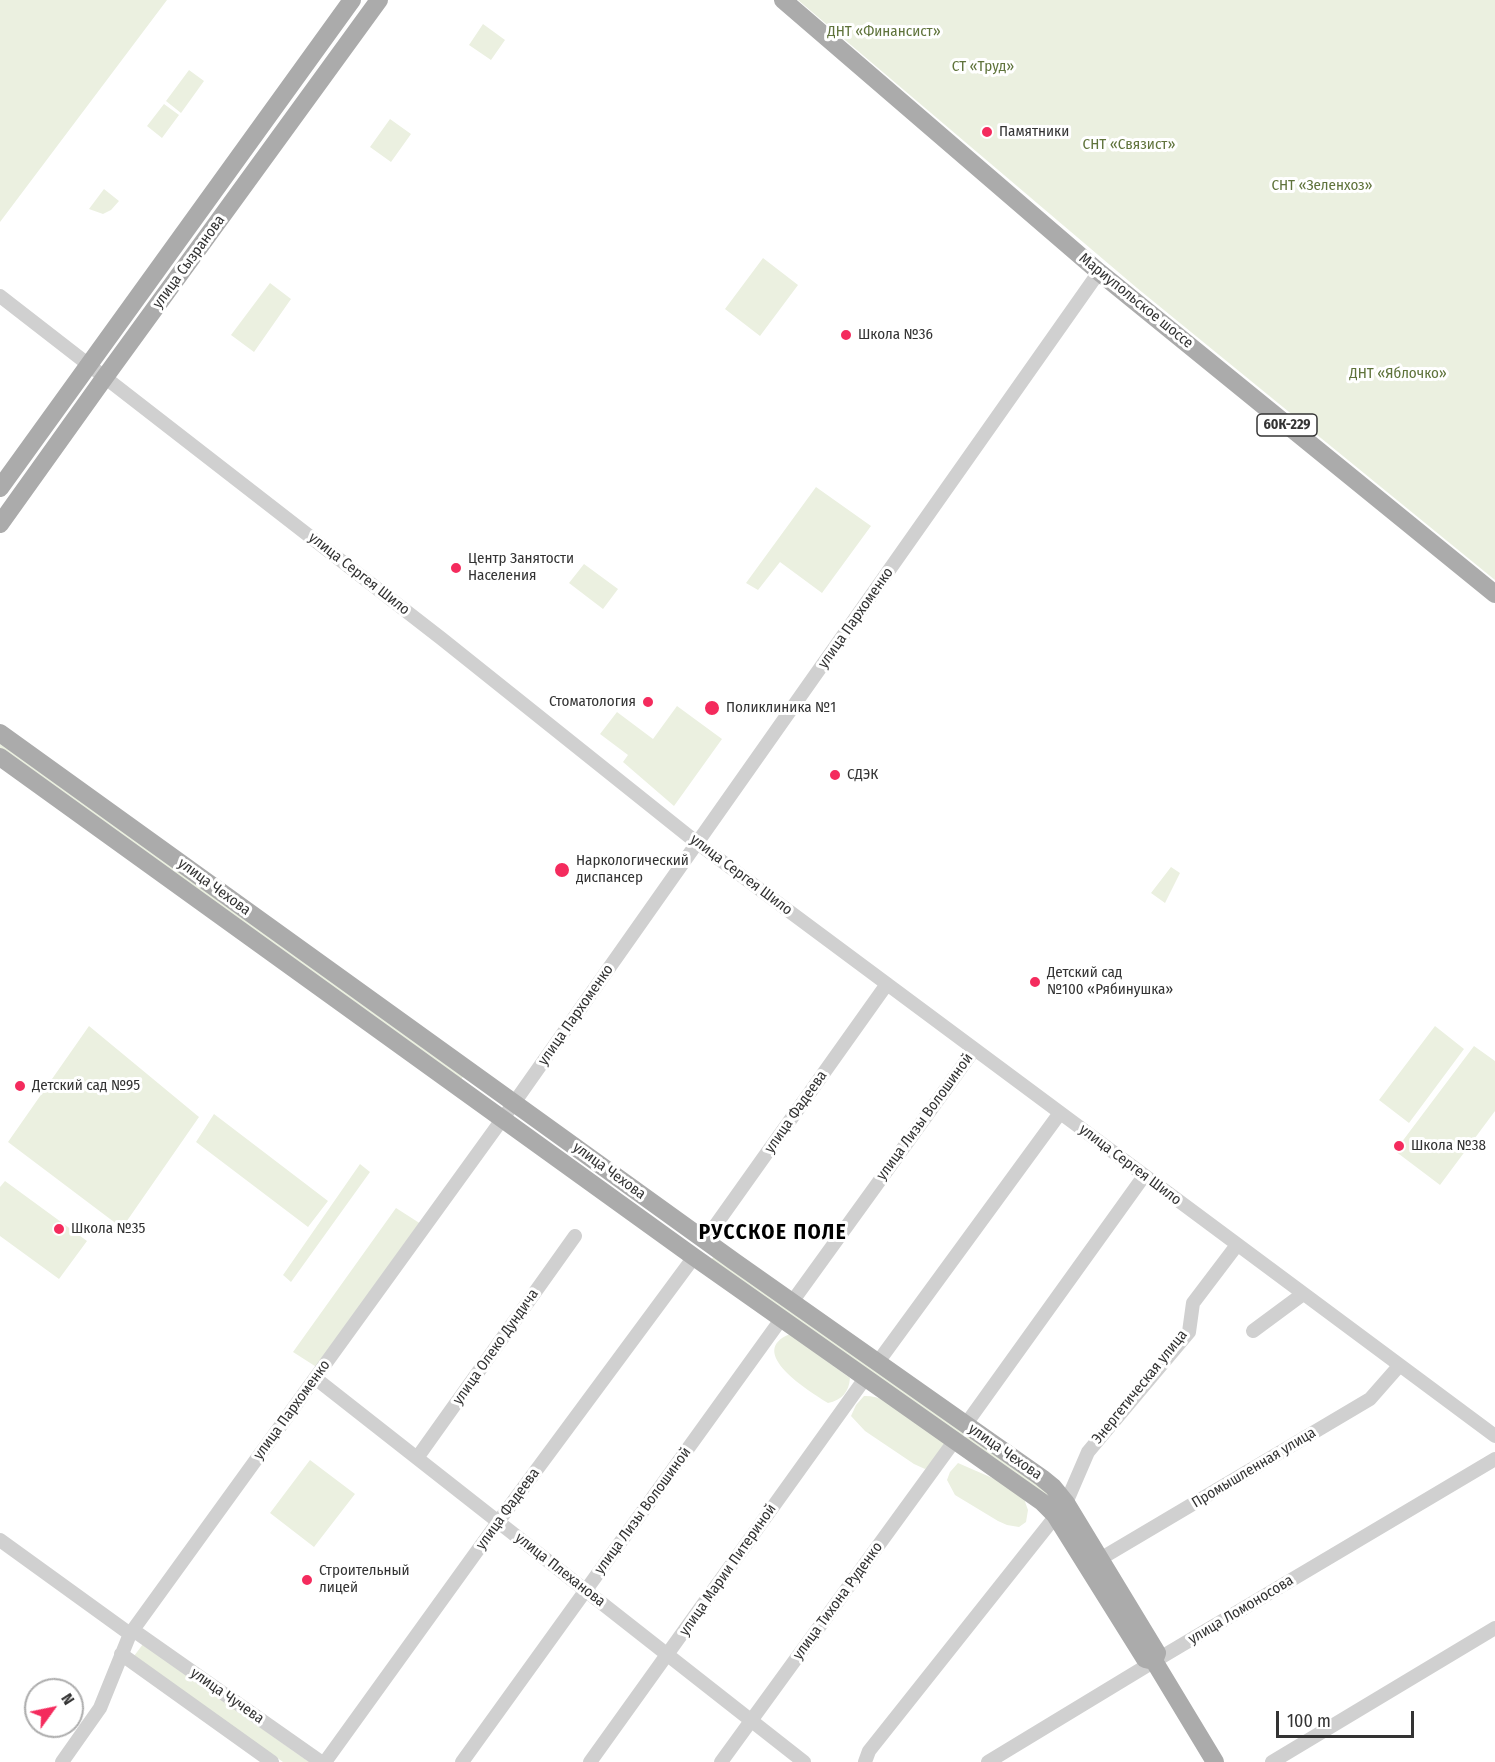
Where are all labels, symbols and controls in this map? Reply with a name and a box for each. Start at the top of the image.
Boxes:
park label: ДНТ «Финансист» [827,23,941,41]
park label: СТ «Труд» [952,58,1014,76]
place label: Памятники [999,123,1069,141]
marker: Памятники [980,125,994,139]
park label: СНТ «Связист» [1083,136,1175,154]
park label: СНТ «Зеленхоз» [1271,177,1373,195]
street label: улица Сызранова [149,212,229,312]
street label: Мариупольское шоссе [1075,249,1197,353]
place label: Школа №36 [858,326,933,344]
marker: Школа №36 [839,328,853,342]
park label: ДНТ «Яблочко» [1349,365,1447,383]
road number: 60К-229 [1257,414,1317,436]
street label: улица Сергея Шило [305,529,413,619]
place label: Центр Занятости Населения [468,550,574,585]
marker: Центр Занятости Населения [449,561,463,575]
street label: улица Пархоменко [815,564,897,672]
place label: Стоматология [549,693,636,711]
marker: Стоматология [641,695,655,709]
marker: Поликлиника №1 [703,699,721,717]
place label: Поликлиника №1 [726,699,836,717]
place label: СДЭК [847,766,878,784]
marker: СДЭК [828,768,842,782]
street label: улица Сергея Шило [686,831,796,919]
place label: Наркологический диспансер [576,852,689,887]
street label: улица Чехова [174,855,254,919]
marker: Наркологический диспансер [553,861,571,879]
street label: улица Пархоменко [535,961,617,1069]
place label: Детский сад №100 «Рябинушка» [1047,964,1173,999]
marker: Детский сад №100 «Рябинушка» [1028,975,1042,989]
street label: улица Лизы Волошиной [873,1050,977,1184]
street label: улица Фадеева [761,1067,831,1157]
place label: Детский сад №95 [32,1077,140,1095]
marker: Детский сад №95 [13,1079,27,1093]
street label: улица Сергея Шило [1075,1121,1185,1209]
place label: Школа №38 [1411,1137,1486,1155]
street label: улица Чехова [569,1139,649,1203]
marker: Школа №38 [1392,1139,1406,1153]
place label: Школа №35 [71,1220,145,1238]
district label: РУССКОЕ ПОЛЕ [699,1220,847,1246]
marker: Школа №35 [52,1222,66,1236]
street label: улица Олеко Дундича [449,1286,543,1408]
street label: Энергетическая улица [1089,1326,1191,1448]
street label: улица Пархоменко [250,1357,334,1463]
street label: улица Чехова [965,1420,1045,1484]
street label: Промышленная улица [1189,1424,1319,1512]
street label: улица Лизы Волошиной [591,1444,695,1578]
street label: улица Фадеева [472,1465,544,1553]
street label: улица Марии Питериной [676,1501,780,1639]
street label: улица Плеханова [511,1529,609,1611]
street label: улица Тихона Руденко [789,1539,887,1663]
place label: Строительный лицей [319,1562,410,1597]
street label: улица Ломоносова [1185,1572,1297,1648]
marker: Строительный лицей [300,1573,314,1587]
street label: улица Чучева [187,1664,267,1728]
north arrow [24,1678,84,1738]
text: N [57,1690,78,1708]
scale bar [1279,1699,1417,1737]
text: 100 m [1287,1710,1331,1732]

